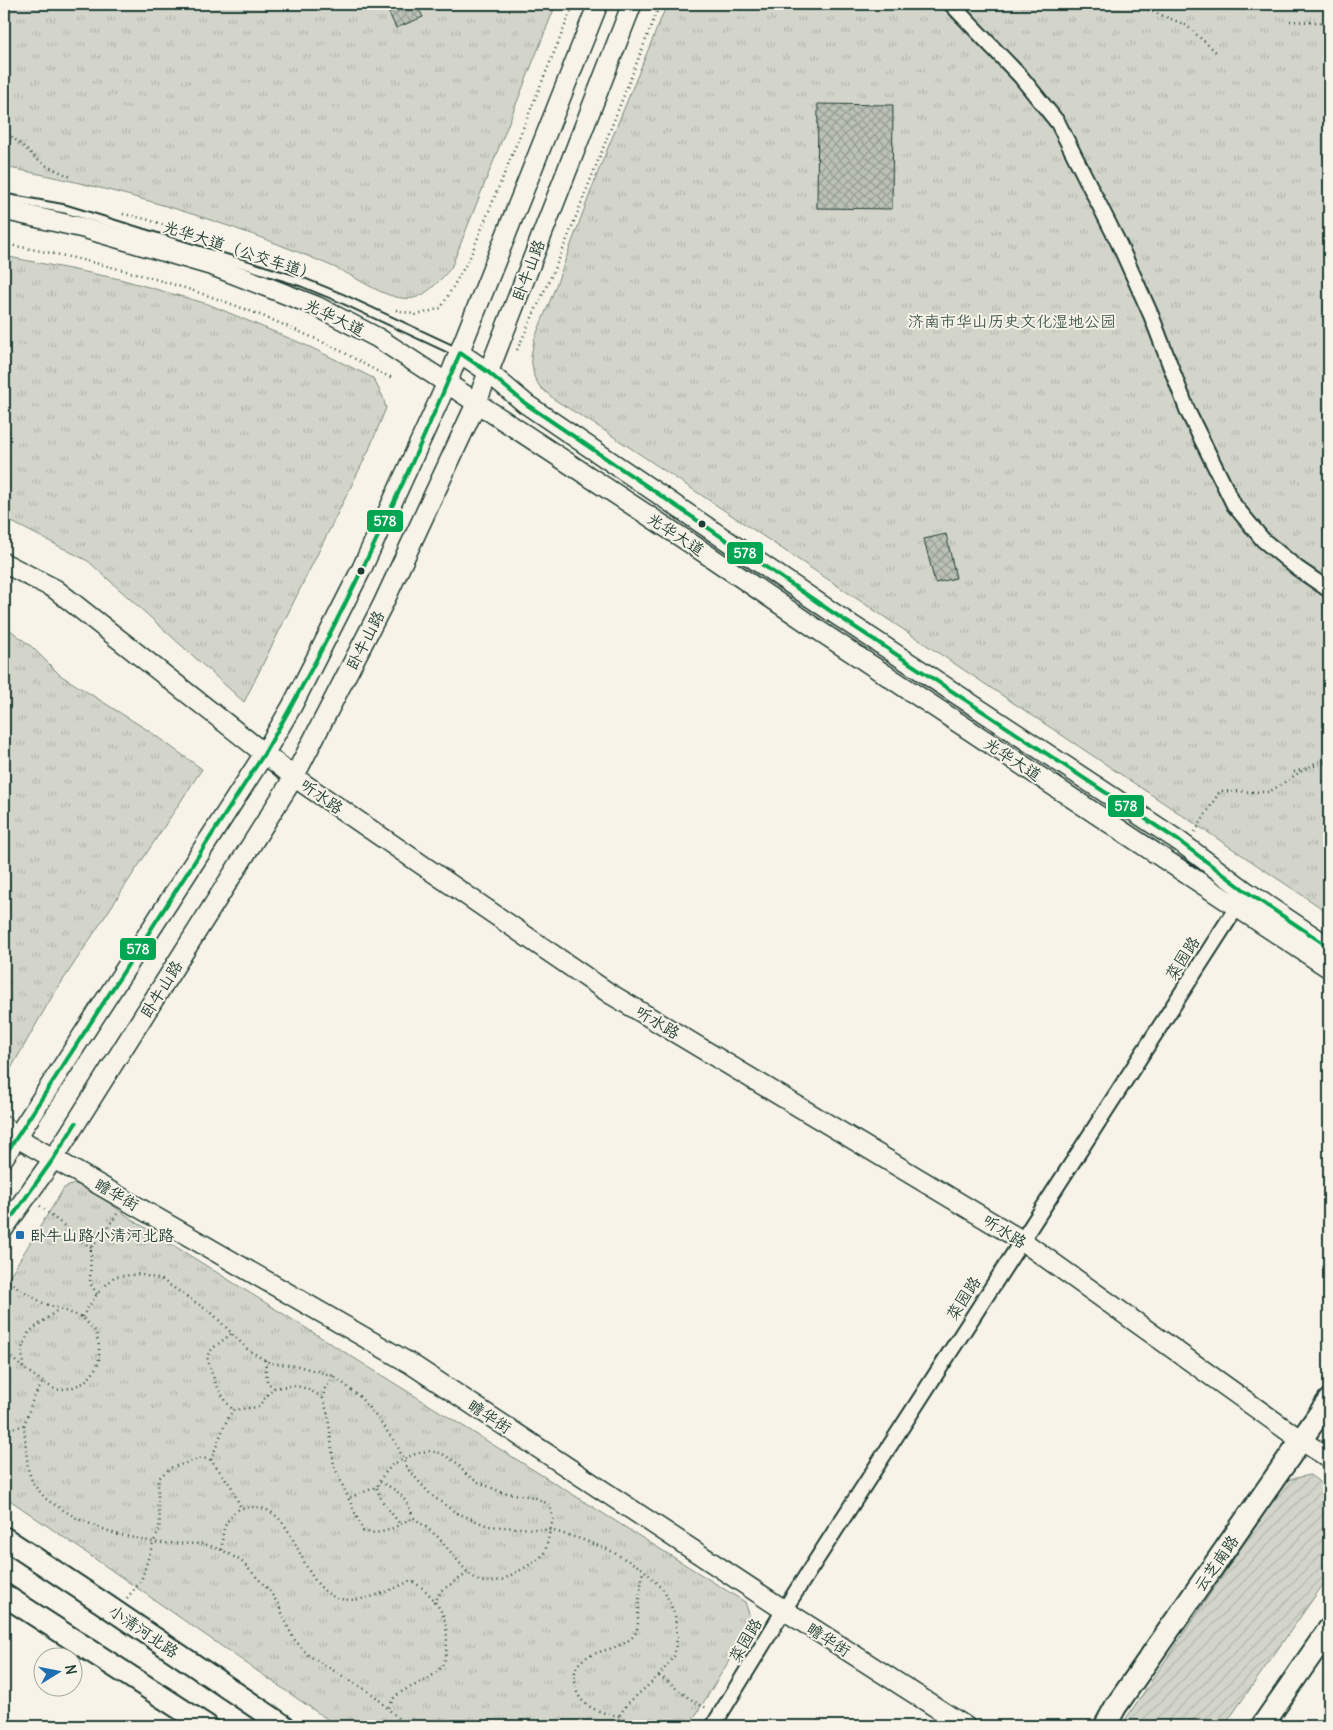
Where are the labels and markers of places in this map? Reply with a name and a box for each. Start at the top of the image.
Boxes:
unlabelled marker [697,519,707,529]
unlabelled marker [356,566,366,576]
place label: 卧牛山路小清河北路 [30,1225,174,1245]
marker: 卧牛山路小清河北路 [14,1229,26,1241]

